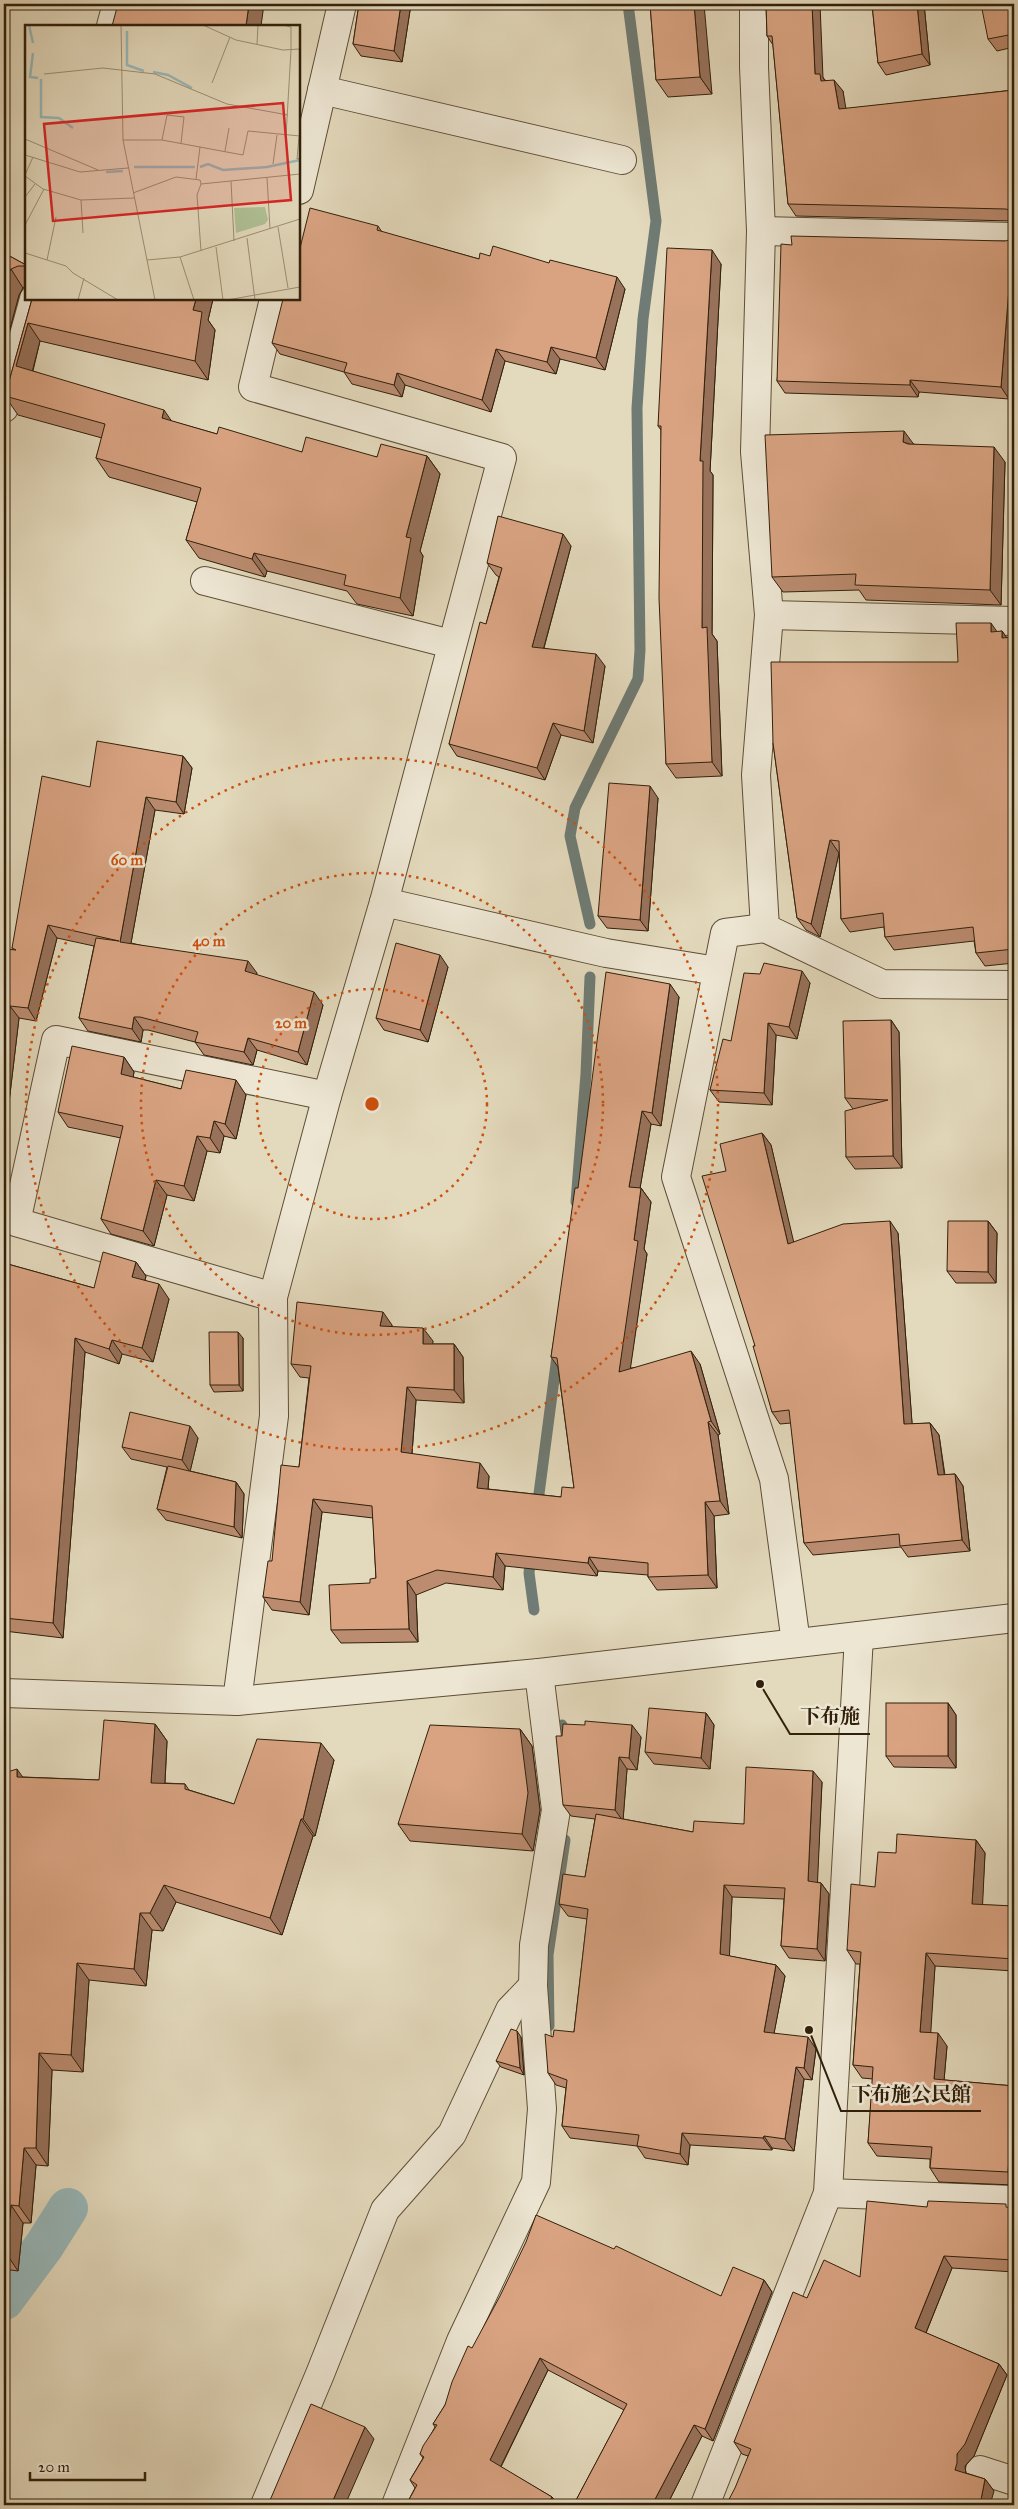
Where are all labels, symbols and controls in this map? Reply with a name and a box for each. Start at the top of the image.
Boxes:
inset map [25,25,300,300]
text: 60 m [111,851,144,869]
text: 40 m [193,932,226,951]
text: 20 m [275,1014,307,1032]
centre of rings [363,1095,381,1113]
callout: 下布施 [790,1699,870,1734]
text: 下布施 [800,1704,860,1728]
callout: 下布施公民館 [841,2076,981,2111]
text: 下布施公民館 [851,2082,971,2106]
scale bar [30,2449,145,2481]
text: 20 m [38,2458,70,2476]

